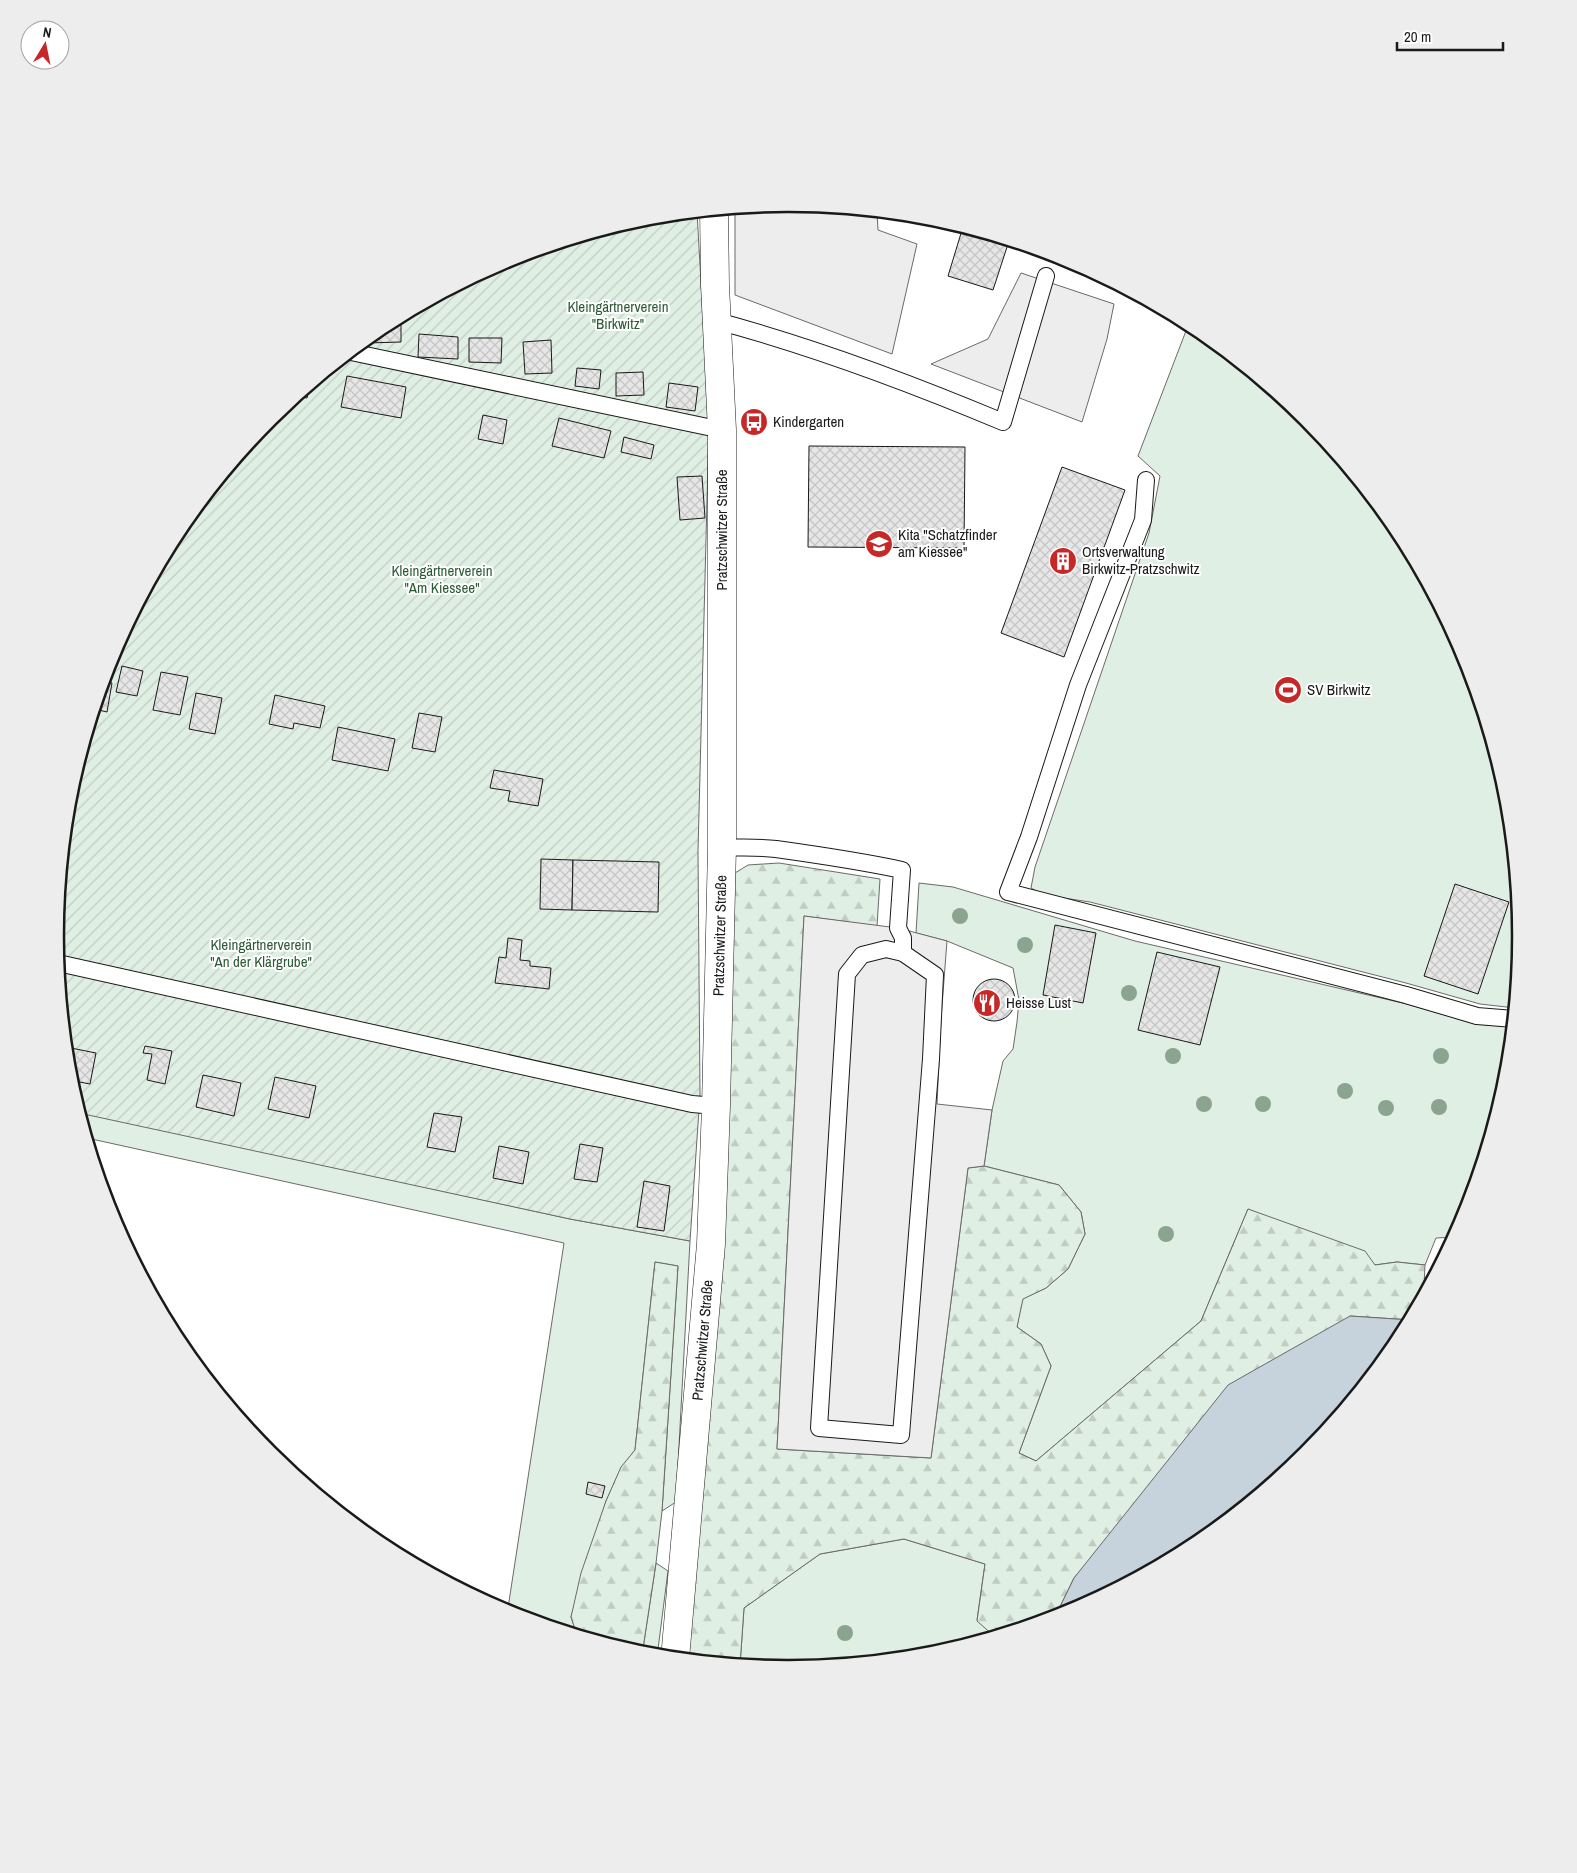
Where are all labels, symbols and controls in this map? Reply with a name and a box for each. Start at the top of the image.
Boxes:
north arrow [20,20,70,70]
scale bar [1397,20,1503,52]
text: N [42,23,53,42]
text: 20 m [1404,26,1431,47]
park label: Kleingärtnerverein "Birkwitz" [567,296,669,334]
bus stop icon: Kindergarten [739,407,769,437]
place label: Kindergarten [773,411,844,432]
street label: Pratzschwitzer Straße [711,469,732,591]
place label: Kita "Schatzfinder am Kiessee" [898,524,997,562]
school or university icon: Kita "Schatzfinder am Kiessee" [864,529,894,559]
place label: Ortsverwaltung Birkwitz-Pratzschwitz [1082,541,1200,579]
building icon: Ortsverwaltung Birkwitz-Pratzschwitz [1048,546,1078,576]
park label: Kleingärtnerverein "Am Kiessee" [391,560,493,598]
sports icon: SV Birkwitz [1273,675,1303,705]
place label: SV Birkwitz [1307,679,1371,700]
street label: Pratzschwitzer Straße [708,875,731,996]
park label: Kleingärtnerverein "An der Klärgrube" [210,934,312,972]
restaurant icon: Heisse Lust [972,988,1002,1018]
place label: Heisse Lust [1006,992,1072,1013]
street label: Pratzschwitzer Straße [686,1279,718,1401]

